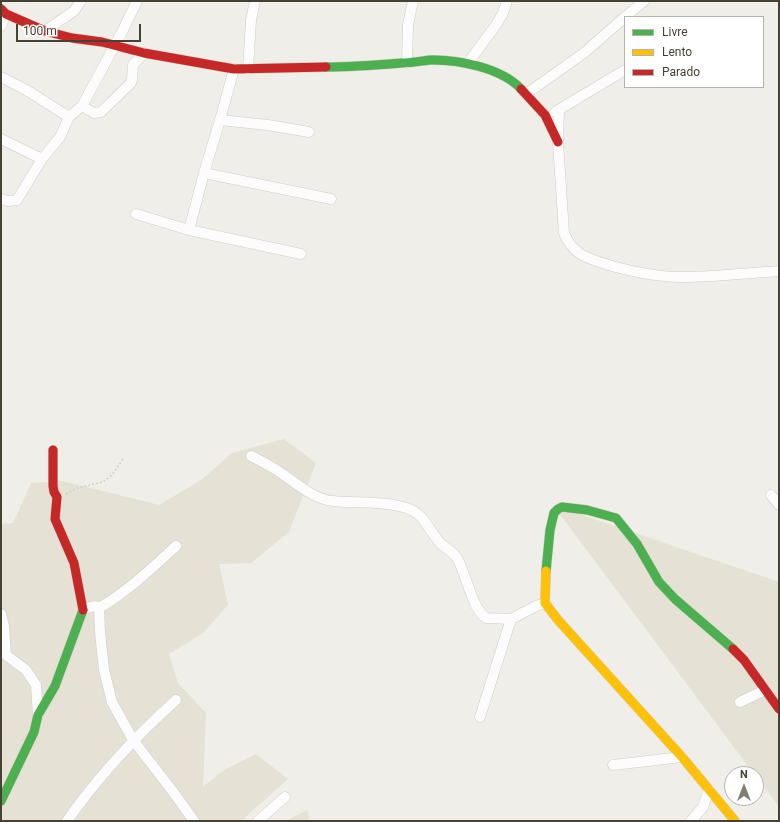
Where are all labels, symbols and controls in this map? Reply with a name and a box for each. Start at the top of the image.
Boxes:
scale bar [18,16,143,42]
legend [624,16,764,88]
text: 100 m [23,24,57,38]
text: Livre [662,25,688,39]
text: Lento [662,45,692,59]
text: Parado [662,65,700,79]
north arrow [724,766,764,806]
text: N [740,768,748,781]

